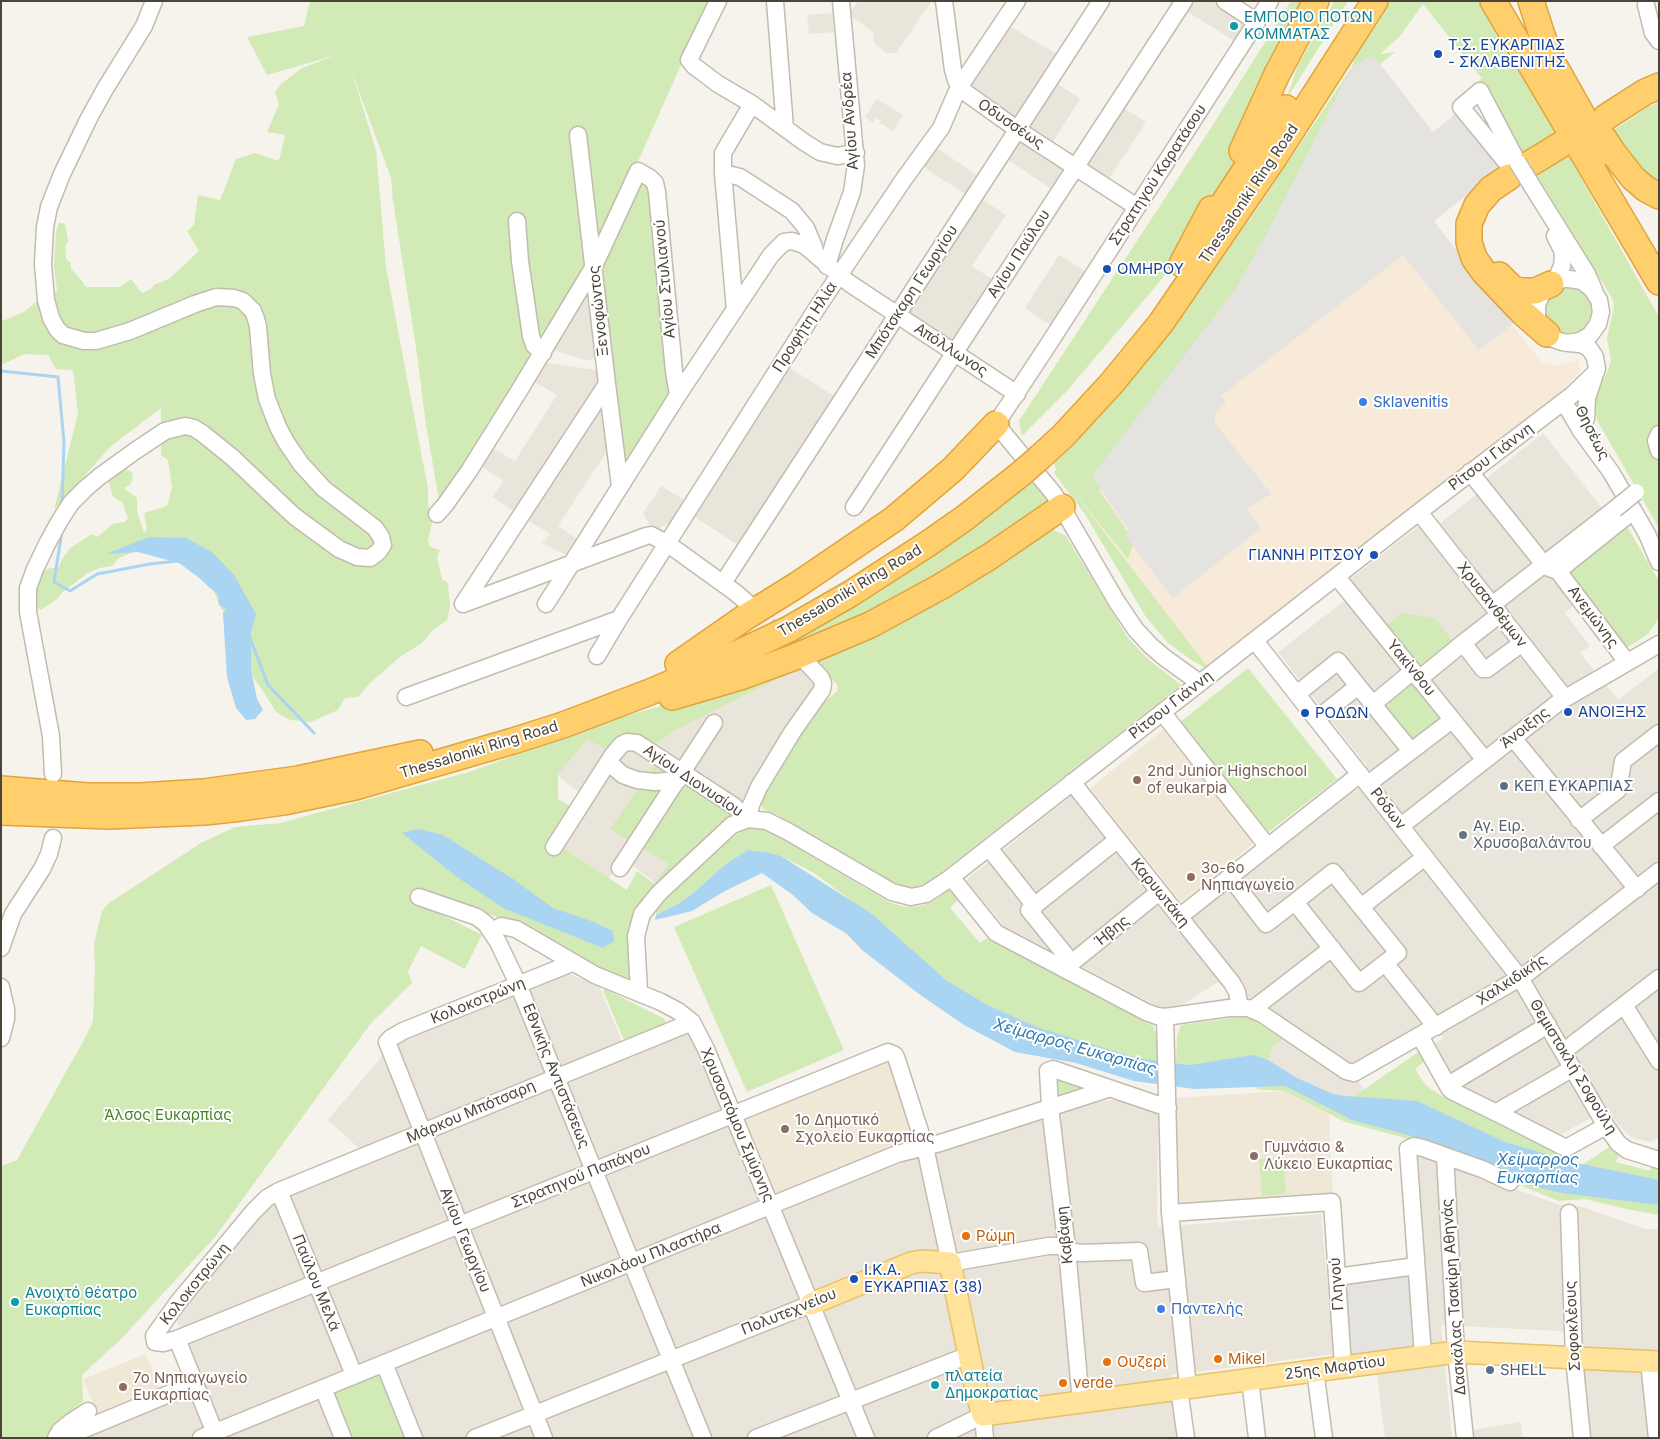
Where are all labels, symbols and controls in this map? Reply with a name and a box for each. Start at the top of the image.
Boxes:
place label: ΕΜΠΟΡΙΟ ΠΟΤΩΝ ΚΟΜΜΑΤΑΣ [1244,8,1373,43]
marker: ΕΜΠΟΡΙΟ ΠΟΤΩΝ ΚΟΜΜΑΤΑΣ [1228,20,1240,32]
place label: Τ.Σ. ΕΥΚΑΡΠΙΑΣ - ΣΚΛΑΒΕΝΙΤΗΣ [1448,36,1566,71]
marker: Τ.Σ. ΕΥΚΑΡΠΙΑΣ - ΣΚΛΑΒΕΝΙΤΗΣ [1432,48,1444,60]
street label: Αγίου Ανδρέα [838,71,862,171]
street label: Οδυσσέως [974,95,1048,153]
street label: Στρατηγού Καρατάσου [1106,101,1210,249]
street label: Thessaloniki Ring Road [1196,121,1302,267]
street label: Αγίου Παύλου [984,207,1054,301]
street label: Αγίου Στυλιανού [651,219,679,339]
street label: Μπότσκαρη Γεωργίου [862,222,962,362]
place label: ΟΜΗΡΟΥ [1117,260,1184,278]
marker: ΟΜΗΡΟΥ [1101,263,1113,275]
street label: Ξενοφώντος [585,265,613,357]
street label: Προφήτη Ηλία [769,278,841,376]
street label: Απόλλωνος [911,320,991,380]
place label: Sklavenitis [1373,393,1449,411]
marker: Sklavenitis [1357,396,1369,408]
street label: Θησέως [1571,403,1613,463]
street label: Ρίτσου Γιάννη [1445,419,1537,495]
street label: Thessaloniki Ring Road [775,541,925,641]
place label: ΓΙΑΝΝΗ ΡΙΤΣΟΥ [1248,546,1364,564]
marker: ΓΙΑΝΝΗ ΡΙΤΣΟΥ [1368,549,1380,561]
street label: Χρυσανθέμων [1453,559,1531,651]
street label: Ανεμώνης [1564,582,1622,652]
street label: Υακίνθου [1383,636,1439,700]
street label: Ρίτσου Γιάννη [1126,667,1216,743]
street label: Άνοιξης [1497,703,1553,753]
place label: ΑΝΟΙΞΗΣ [1578,703,1646,721]
place label: ΡΟΔΩΝ [1315,704,1369,722]
marker: ΑΝΟΙΞΗΣ [1562,706,1574,718]
marker: ΡΟΔΩΝ [1299,707,1311,719]
street label: Thessaloniki Ring Road [398,717,560,783]
street label: Αγίου Διονυσίου [640,741,746,821]
place label: 2nd Junior Highschool of eukarpia [1147,762,1307,797]
marker: 2nd Junior Highschool of eukarpia [1131,774,1143,786]
place label: ΚΕΠ ΕΥΚΑΡΠΙΑΣ [1514,777,1634,795]
marker: ΚΕΠ ΕΥΚΑΡΠΙΑΣ [1498,780,1510,792]
street label: Ρόδων [1366,784,1410,834]
place label: Αγ. Ειρ. Χρυσοβαλάντου [1473,817,1591,852]
marker: Αγ. Ειρ. Χρυσοβαλάντου [1457,829,1469,841]
street label: Καρυωτάκη [1127,855,1193,931]
place label: 3ο-6ο Νηπιαγωγείο [1201,859,1294,894]
marker: 3ο-6ο Νηπιαγωγείο [1185,871,1197,883]
street label: Ήβης [1091,912,1133,950]
street label: Χαλκιδικής [1474,951,1550,1009]
street label: Κολοκοτρώνη [428,974,528,1028]
street label: Θεμιστοκλή Σοφούλη [1525,996,1621,1138]
street label: Εθνικής Αντιστάσεως [519,1001,593,1151]
water label: Χείμαρρος Ευκαρπίας [991,1015,1159,1079]
street label: Χρυσοστόμου Σμύρνης [696,1045,778,1205]
street label: Μάρκου Μπότσαρη [404,1077,538,1147]
park label: Άλσος Ευκαρπίας [104,1106,232,1124]
place label: 1ο Δημοτικό Σχολείο Ευκαρπίας [795,1111,935,1146]
marker: 1ο Δημοτικό Σχολείο Ευκαρπίας [779,1123,791,1135]
place label: Γυμνάσιο & Λύκειο Ευκαρπίας [1264,1138,1393,1173]
street label: Στρατηγού Παπάγου [509,1140,653,1212]
marker: Γυμνάσιο & Λύκειο Ευκαρπίας [1248,1150,1260,1162]
water label: Χείμαρρος Ευκαρπίας [1497,1150,1579,1188]
street label: Αγίου Γεωργίου [436,1185,494,1295]
street label: Δασκάλας Τσακίρη Αθηνάς [1438,1198,1470,1396]
street label: Καβάφη [1053,1205,1077,1265]
street label: Νικολάου Πλαστήρα [578,1219,724,1291]
place label: Ρώμη [976,1227,1015,1245]
marker: Ρώμη [960,1230,972,1242]
street label: Παύλου Μελά [288,1232,344,1334]
street label: Κολοκοτρώνη [157,1239,233,1329]
street label: Γληνού [1326,1257,1348,1311]
place label: Ι.Κ.Α. ΕΥΚΑΡΠΙΑΣ (38) [864,1261,983,1296]
marker: Ι.Κ.Α. ΕΥΚΑΡΠΙΑΣ (38) [848,1273,860,1285]
street label: Σοφοκλέους [1562,1280,1584,1372]
place label: Ανοιχτό θέατρο Ευκαρπίας [25,1284,137,1319]
street label: Πολυτεχνείου [739,1285,839,1339]
marker: Ανοιχτό θέατρο Ευκαρπίας [9,1296,21,1308]
place label: Παντελής [1171,1300,1243,1318]
marker: Παντελής [1155,1303,1167,1315]
place label: Mikel [1228,1350,1265,1368]
street label: 25ης Μαρτίου [1283,1352,1387,1384]
place label: Ουζερί [1117,1353,1166,1371]
marker: Mikel [1212,1353,1224,1365]
marker: Ουζερί [1101,1356,1113,1368]
place label: SHELL [1500,1361,1547,1379]
marker: SHELL [1484,1364,1496,1376]
place label: πλατεία Δημοκρατίας [945,1367,1039,1402]
place label: 7ο Νηπιαγωγείο Ευκαρπίας [133,1369,247,1404]
place label: verde [1073,1374,1113,1392]
marker: verde [1057,1377,1069,1389]
marker: πλατεία Δημοκρατίας [929,1379,941,1391]
marker: 7ο Νηπιαγωγείο Ευκαρπίας [117,1381,129,1393]

